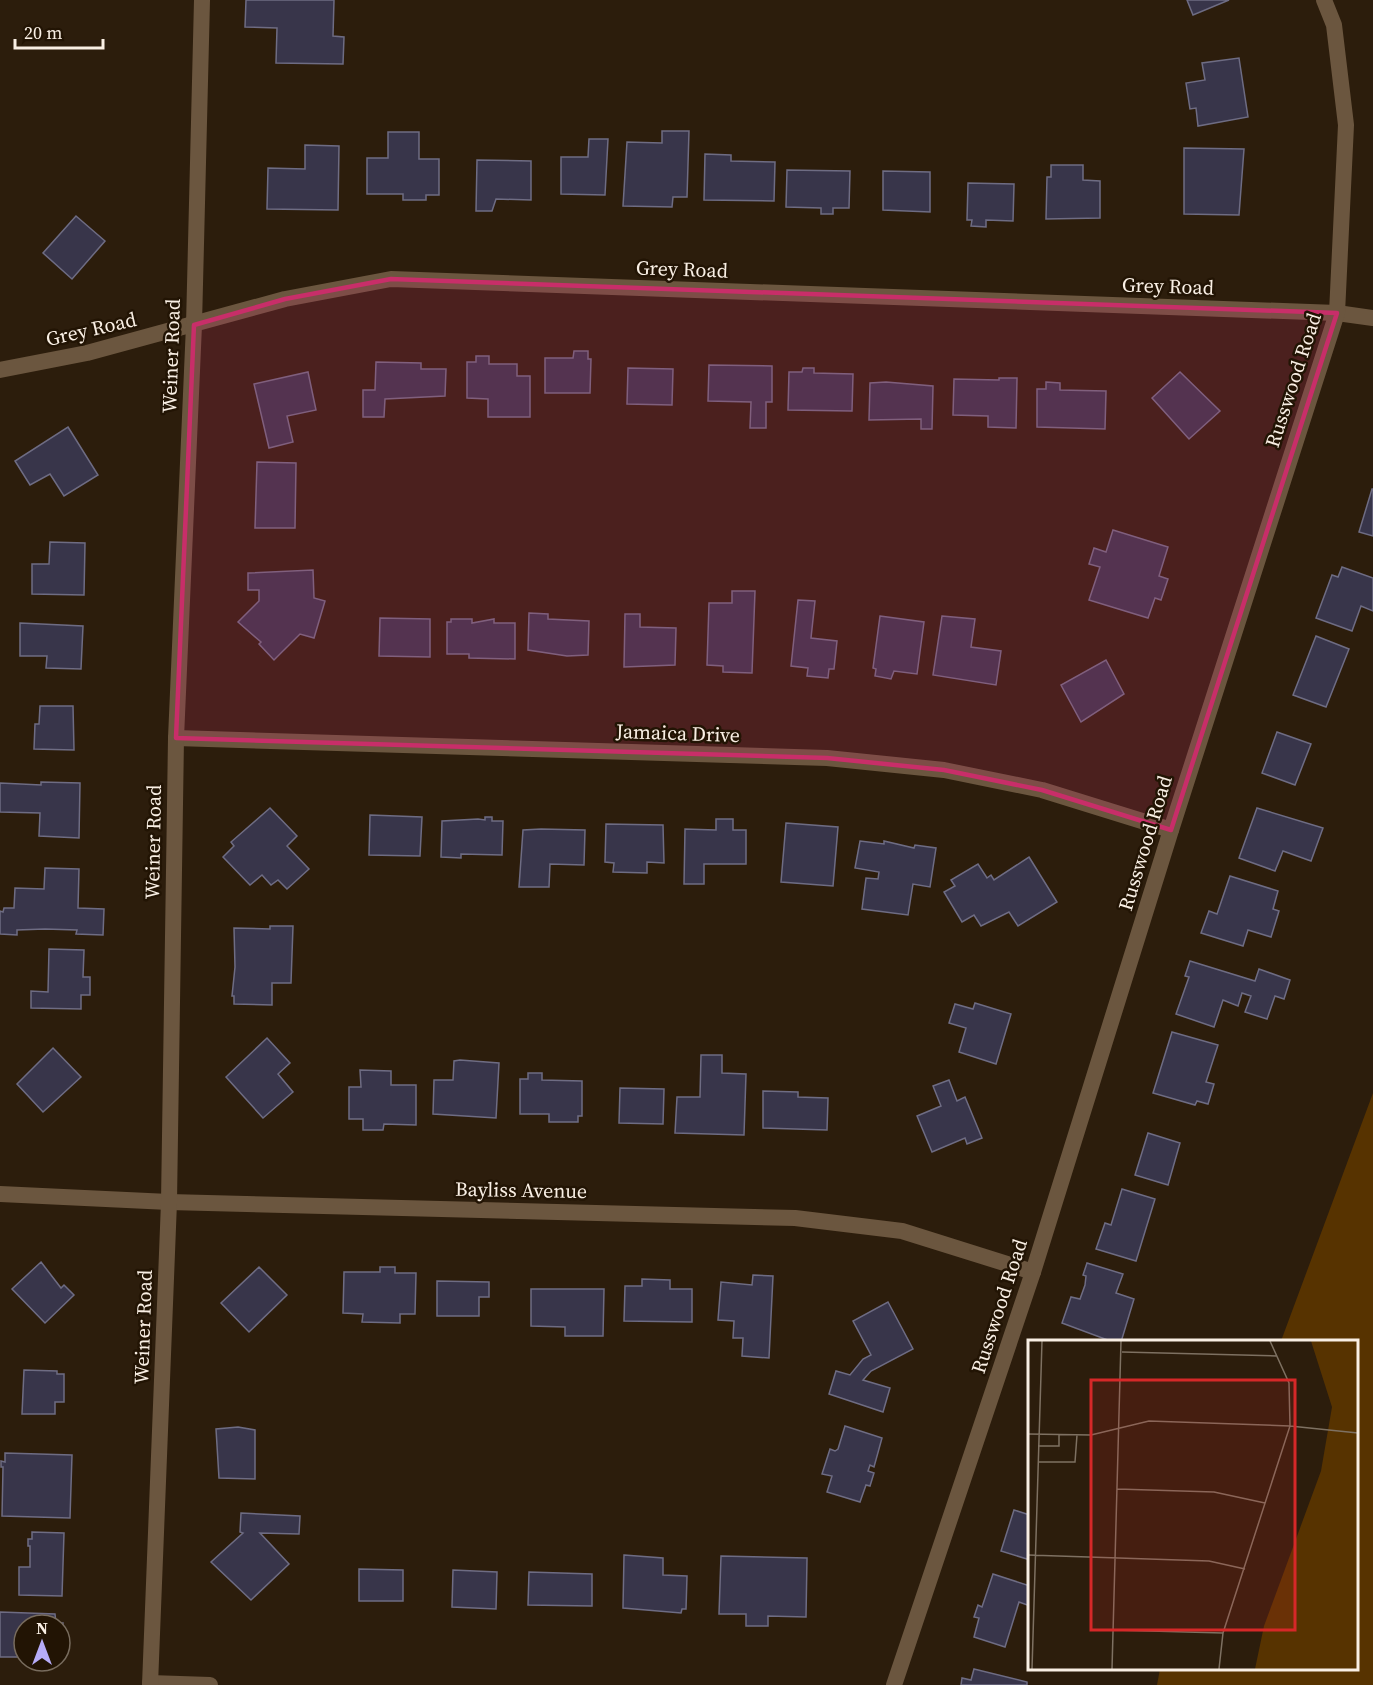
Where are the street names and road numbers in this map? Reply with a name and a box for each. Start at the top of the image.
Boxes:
street label: Grey Road [635,253,729,285]
street label: Grey Road [1121,270,1215,302]
street label: Weiner Road [155,298,187,414]
street label: Grey Road [43,305,140,353]
street label: Russwood Road [1258,308,1328,451]
street label: Jamaica Drive [615,717,740,749]
street label: Russwood Road [1111,771,1179,914]
street label: Weiner Road [138,784,168,900]
street label: Bayliss Avenue [455,1175,587,1205]
street label: Russwood Road [964,1234,1034,1377]
street label: Weiner Road [127,1269,159,1385]

